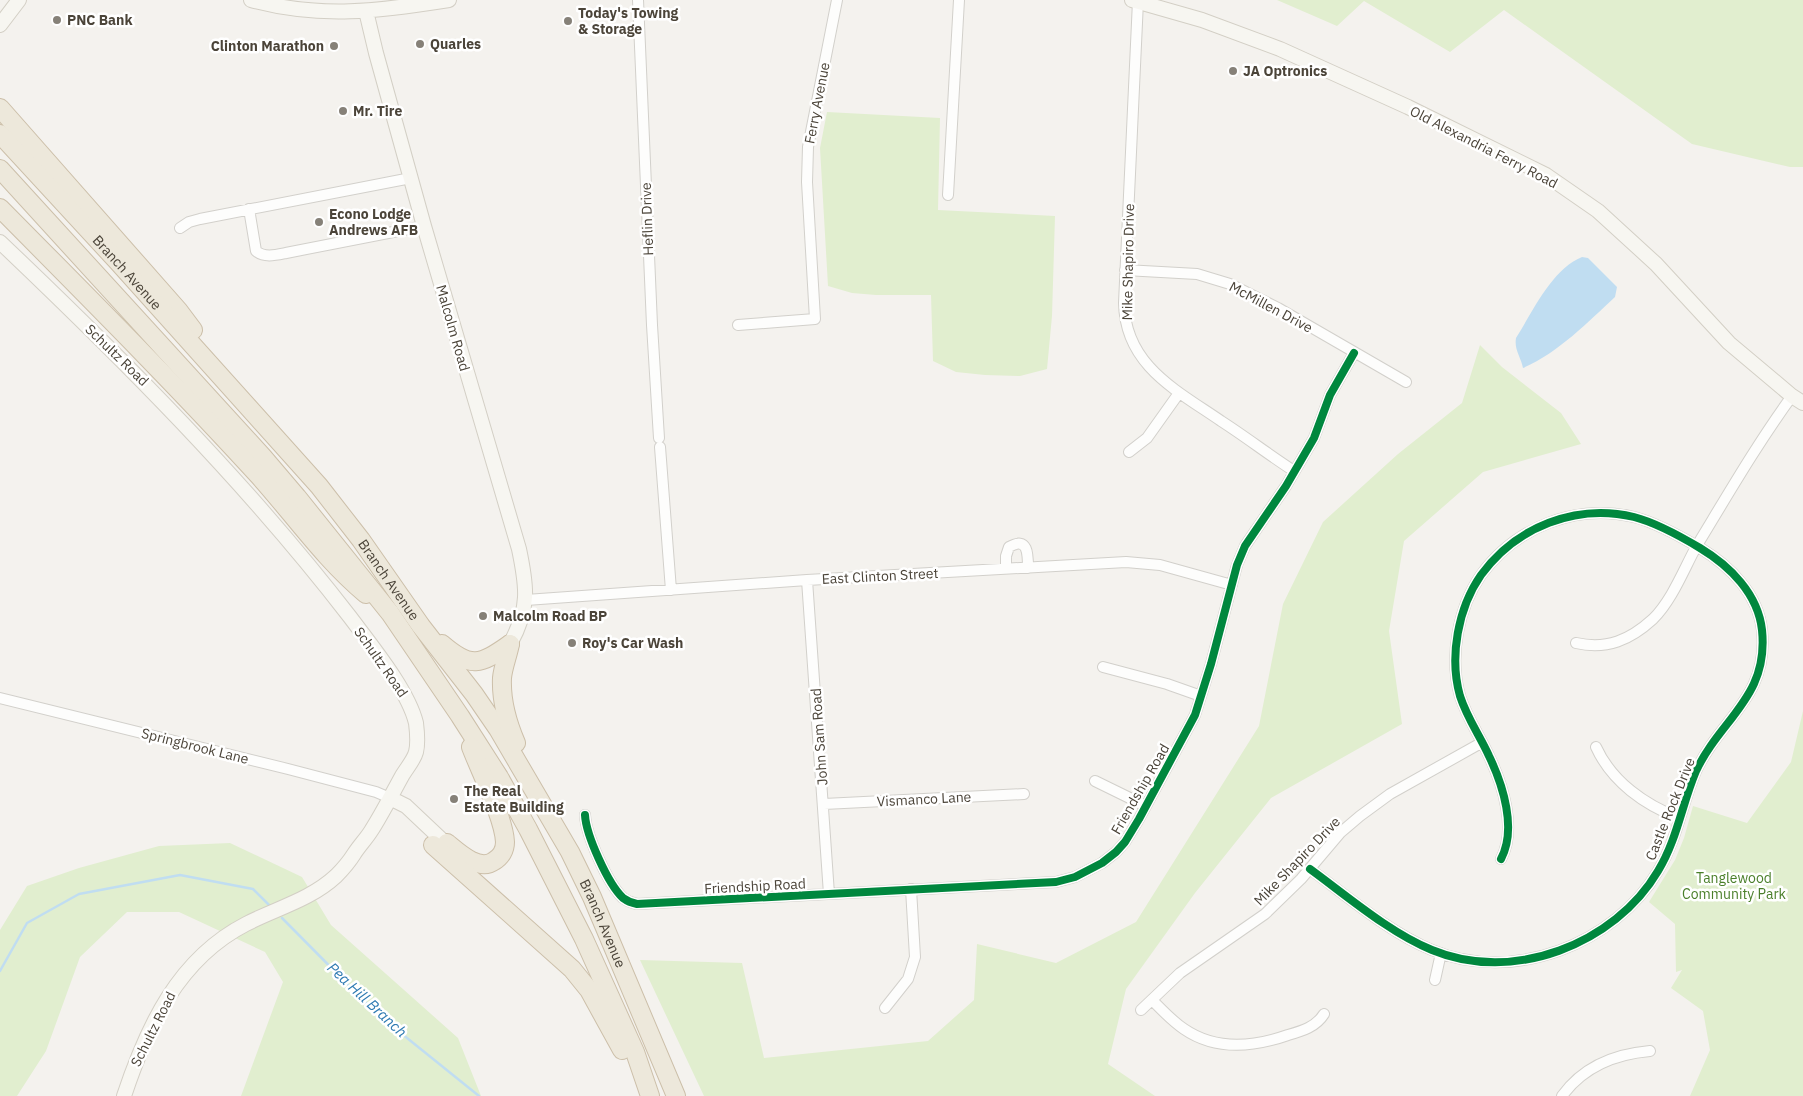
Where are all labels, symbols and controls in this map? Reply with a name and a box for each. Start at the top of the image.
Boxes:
place label: Today's Towing & Storage [578,4,679,38]
place label: PNC Bank [67,11,133,29]
marker: PNC Bank [51,14,63,26]
marker: Today's Towing & Storage [562,15,574,27]
place label: Quarles [430,35,481,53]
place label: Clinton Marathon [211,37,324,55]
marker: Quarles [414,38,426,50]
marker: Clinton Marathon [328,40,340,52]
street label: Ferry Avenue [800,60,834,145]
place label: JA Optronics [1243,62,1327,80]
marker: JA Optronics [1227,65,1239,77]
place label: Mr. Tire [353,102,402,120]
street label: Old Alexandria Ferry Road [1407,102,1561,192]
marker: Mr. Tire [337,105,349,117]
street label: Heflin Drive [637,182,657,256]
street label: Mike Shapiro Drive [1118,203,1138,321]
place label: Econo Lodge Andrews AFB [329,205,418,239]
marker: Econo Lodge Andrews AFB [313,216,325,228]
street label: Branch Avenue [89,231,166,314]
street label: McMillen Drive [1226,277,1316,337]
street label: Malcolm Road [432,283,474,373]
street label: Schultz Road [81,320,153,390]
street label: Branch Avenue [354,536,423,624]
street label: East Clinton Street [821,564,939,588]
place label: Malcolm Road BP [493,607,607,625]
marker: Malcolm Road BP [477,610,489,622]
street label: Schultz Road [350,623,412,701]
place label: Roy's Car Wash [582,634,683,652]
marker: Roy's Car Wash [566,637,578,649]
street label: John Sam Road [807,688,831,786]
street label: Springbrook Lane [140,724,251,768]
street label: Friendship Road [1107,740,1173,838]
street label: Castle Rock Drive [1641,755,1699,863]
place label: The Real Estate Building [464,782,564,816]
street label: Vismanco Lane [876,788,972,810]
marker: The Real Estate Building [448,793,460,805]
street label: Mike Shapiro Drive [1250,812,1344,909]
park label: Tanglewood Community Park [1682,869,1787,903]
street label: Friendship Road [704,874,806,898]
street label: Branch Avenue [576,876,630,971]
water label: Pea Hill Branch [324,958,411,1041]
street label: Schultz Road [126,989,180,1069]

